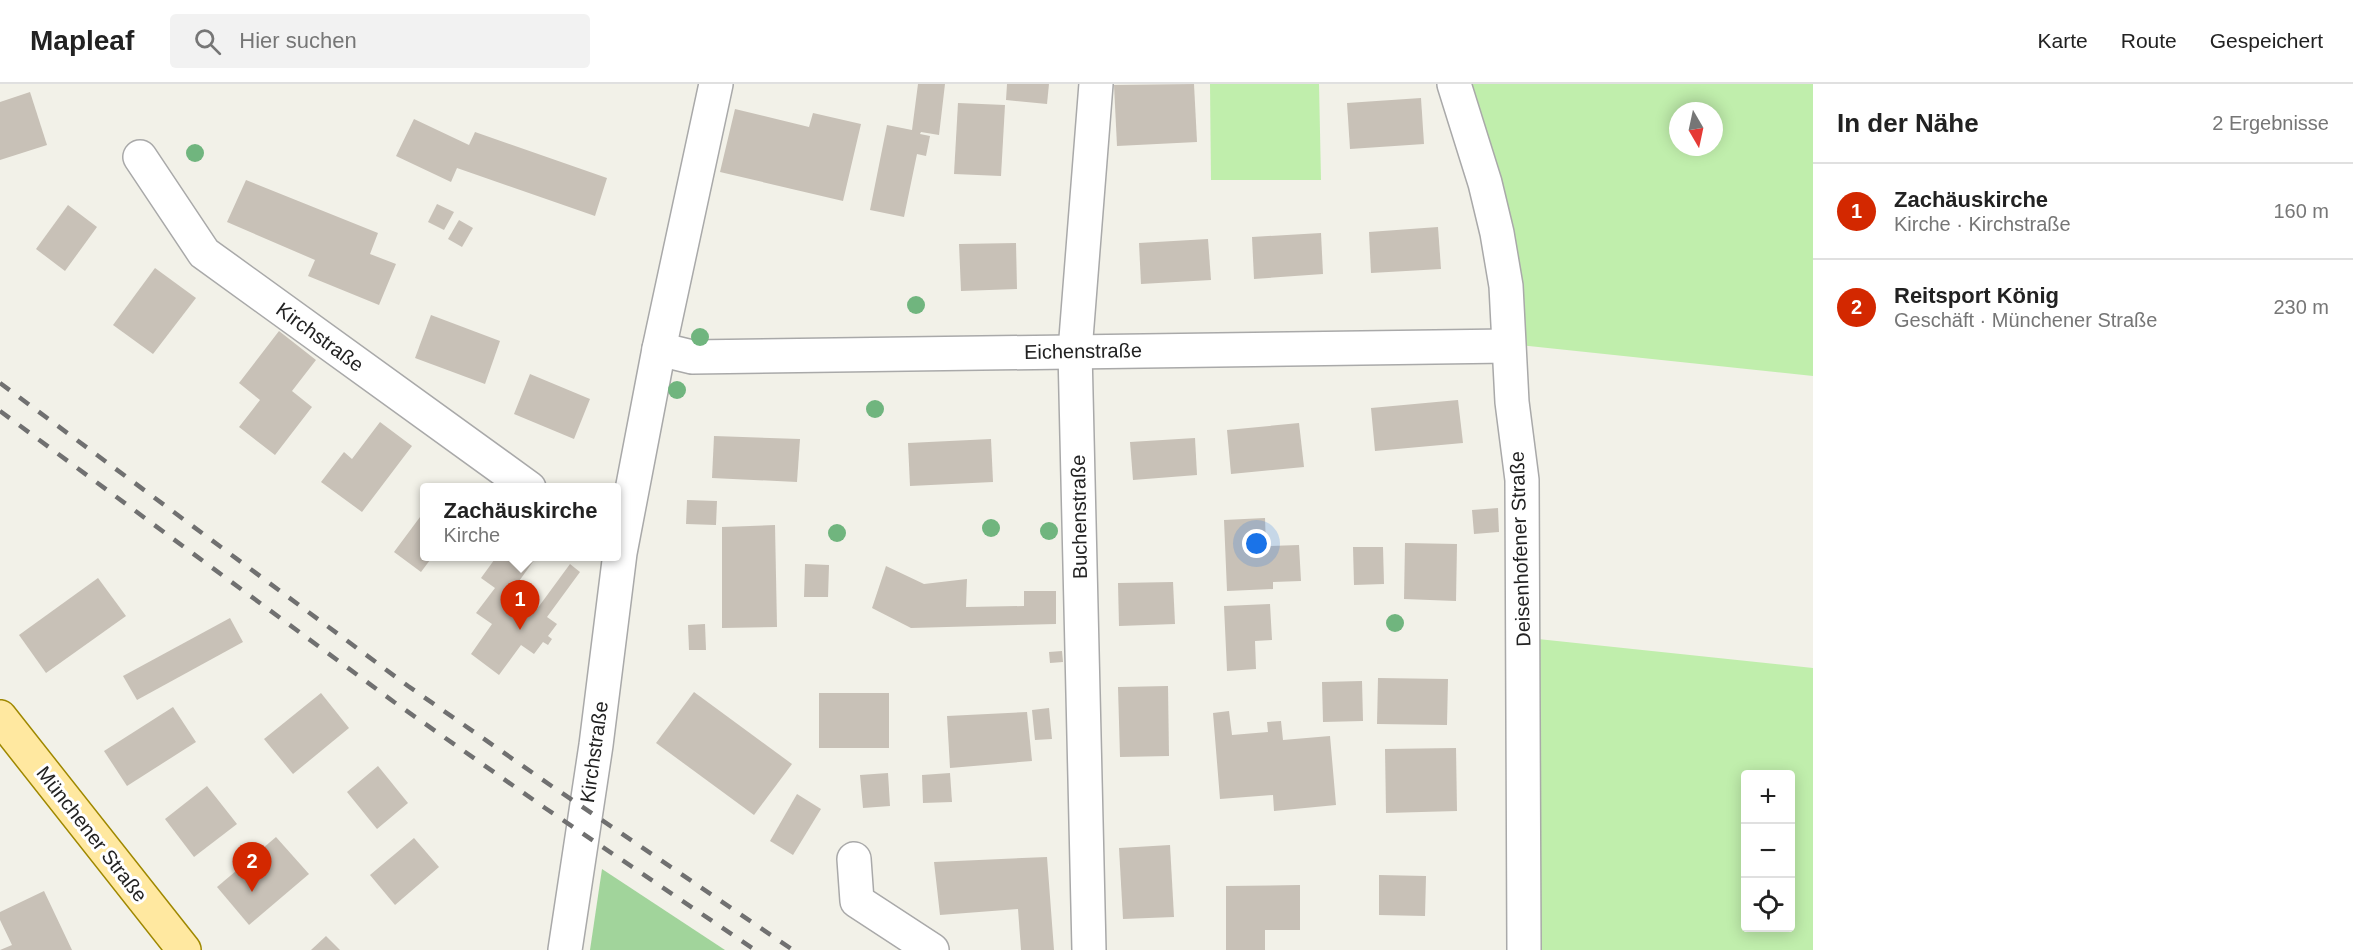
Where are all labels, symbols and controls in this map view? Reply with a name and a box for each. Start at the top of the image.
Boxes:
search box [170,14,590,68]
text: Mapleaf [30,25,134,56]
icon: search [191,25,224,58]
text: Hier suchen [239,28,357,53]
text: Karte [2038,29,2088,52]
text: Route [2121,29,2177,52]
text: Gespeichert [2210,29,2323,52]
north arrow [1669,102,1723,156]
text: In der Nähe [1837,108,1979,138]
text: 2 Ergebnisse [2212,112,2329,134]
text: Zachäuskirche [1894,187,2048,212]
text: 1 [1851,200,1862,222]
text: 160 m [2273,200,2329,222]
text: Kirche · Kirchstraße [1894,213,2071,235]
text: Reitsport König [1894,283,2059,308]
text: 2 [1851,296,1862,318]
text: 230 m [2273,296,2329,318]
street label: Kirchstraße [272,298,368,376]
text: Geschäft · Münchener Straße [1894,309,2157,331]
street label: Eichenstraße [1024,339,1142,363]
street label: Deisenhofener Straße [1506,451,1534,647]
street label: Buchenstraße [1067,455,1091,579]
popup [420,483,621,561]
text: Zachäuskirche [443,498,598,523]
text: Kirche [443,524,500,546]
your location [1242,529,1271,558]
pin: 1 [500,580,540,630]
street label: Kirchstraße [576,700,612,804]
street label: Münchener Straße [32,762,152,906]
map controls [1741,770,1795,932]
button: + [1741,770,1795,824]
button: − [1741,824,1795,878]
pin: 2 [232,842,272,892]
button: locate [1741,878,1795,932]

